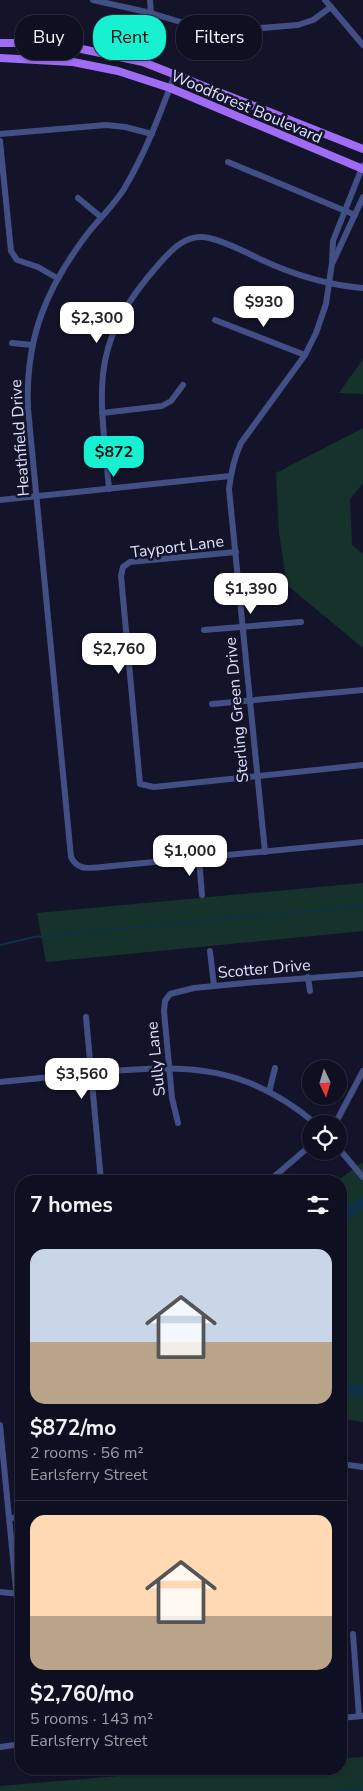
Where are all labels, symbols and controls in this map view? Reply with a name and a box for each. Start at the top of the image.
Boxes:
chip: Buy [15,15,83,60]
chip: Rent [93,15,166,60]
chip: Filters [176,15,262,60]
street label: Woodforest Boulevard [168,65,326,149]
pin: $930 [234,286,294,328]
text: $930 [245,291,283,313]
pin: $2,300 [56,302,138,344]
text: $2,300 [71,307,123,329]
street label: Heathfield Drive [5,379,35,497]
pin: $872 [84,436,144,478]
text: $872 [95,441,133,463]
street label: Tayport Lane [129,530,225,564]
pin: $1,390 [210,572,292,615]
text: $1,390 [225,578,277,600]
pin: $2,760 [78,632,160,675]
street label: Sterling Green Drive [220,636,254,784]
text: $2,760 [93,638,145,660]
pin: $1,000 [149,834,231,877]
text: $1,000 [164,840,216,862]
street label: Scotter Drive [217,954,311,984]
street label: Sully Lane [141,1020,171,1097]
pin: $3,560 [41,1058,123,1100]
north arrow [302,1060,348,1105]
map controls [302,1060,347,1160]
text: $3,560 [56,1063,108,1085]
button: locate [302,1115,347,1160]
text: 7 homes [30,1191,113,1219]
icon: filters [304,1191,332,1219]
icon: home [136,1282,226,1372]
text: $872/mo [30,1414,116,1442]
text: 2 rooms · 56 m² [30,1442,143,1464]
text: Earlsferry Street [30,1464,147,1486]
icon: home [136,1547,226,1637]
text: $2,760/mo [30,1680,134,1708]
text: 5 rooms · 143 m² [30,1708,153,1730]
text: Earlsferry Street [30,1730,147,1752]

